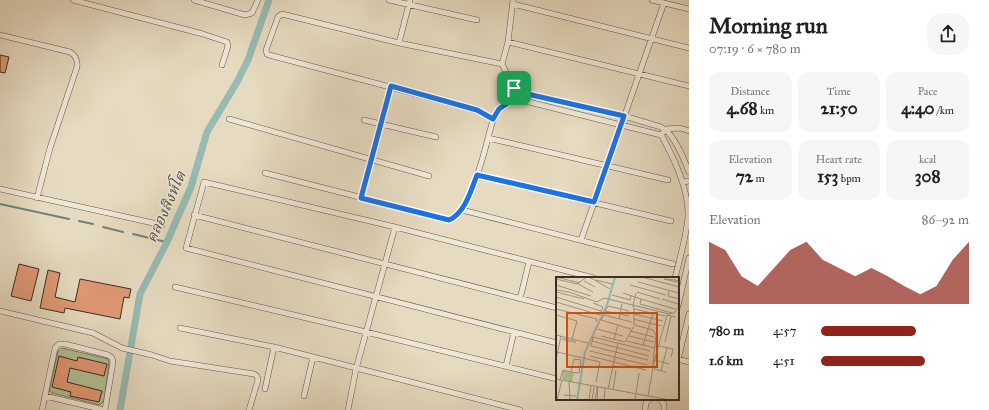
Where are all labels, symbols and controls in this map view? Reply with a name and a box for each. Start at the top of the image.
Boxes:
text: Morning run [709,12,828,39]
button: share [927,13,969,55]
text: 07:19 · 6 × 780 m [709,41,801,57]
pin [497,71,531,105]
icon: arrive [503,77,525,99]
text: Distance [731,85,770,98]
text: Time [827,85,851,98]
text: Pace [918,85,938,98]
text: 4.68 [726,98,758,119]
text: 21:50 [820,98,858,119]
text: 4:40 [901,98,934,119]
text: km [758,104,774,117]
text: /km [934,104,954,117]
text: Elevation [728,153,772,166]
text: Heart rate [816,153,862,166]
text: kcal [919,153,936,166]
text: 72 [736,166,753,187]
text: 153 [817,166,838,187]
text: 308 [915,166,941,187]
water label: คลองสิงห์โต [140,167,190,245]
text: m [753,172,765,185]
text: bpm [838,172,861,185]
text: Elevation [709,212,761,228]
text: 86–92 m [922,212,969,228]
inset map [556,277,679,400]
text: 780 m [709,323,744,339]
text: 4:57 [773,323,797,339]
text: 1.6 km [709,353,743,369]
text: 4:51 [773,353,795,369]

